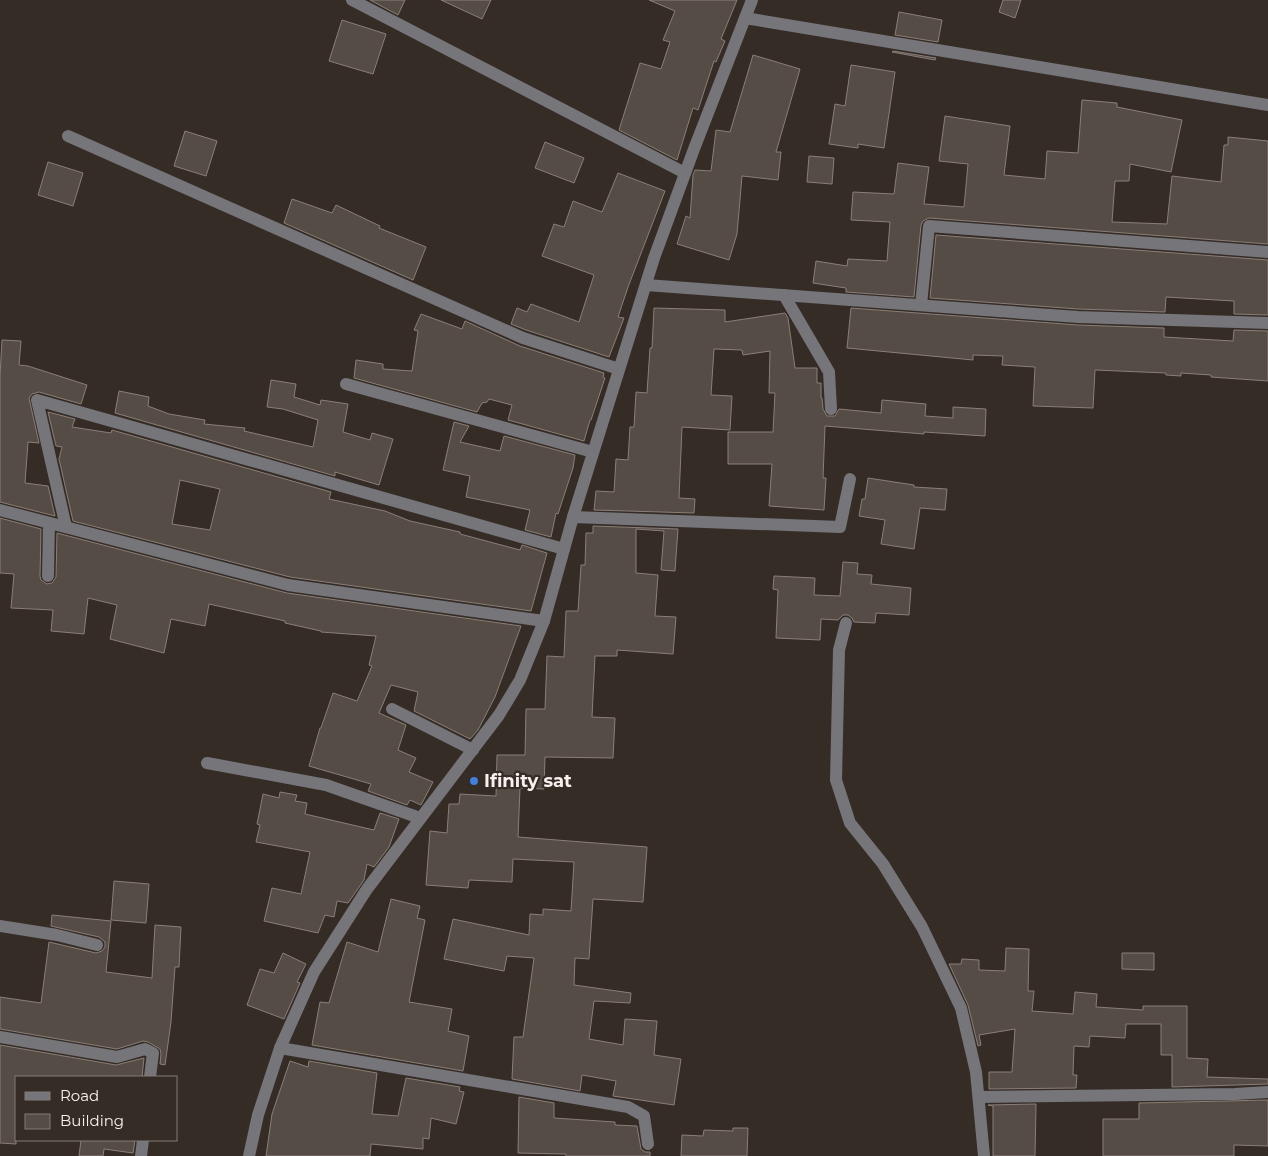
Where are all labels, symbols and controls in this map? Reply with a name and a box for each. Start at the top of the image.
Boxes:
place label: Ifinity sat [484,770,572,792]
marker: Ifinity sat [468,775,480,787]
legend [15,1076,178,1141]
text: Road [60,1086,99,1105]
text: Building [60,1111,124,1130]

